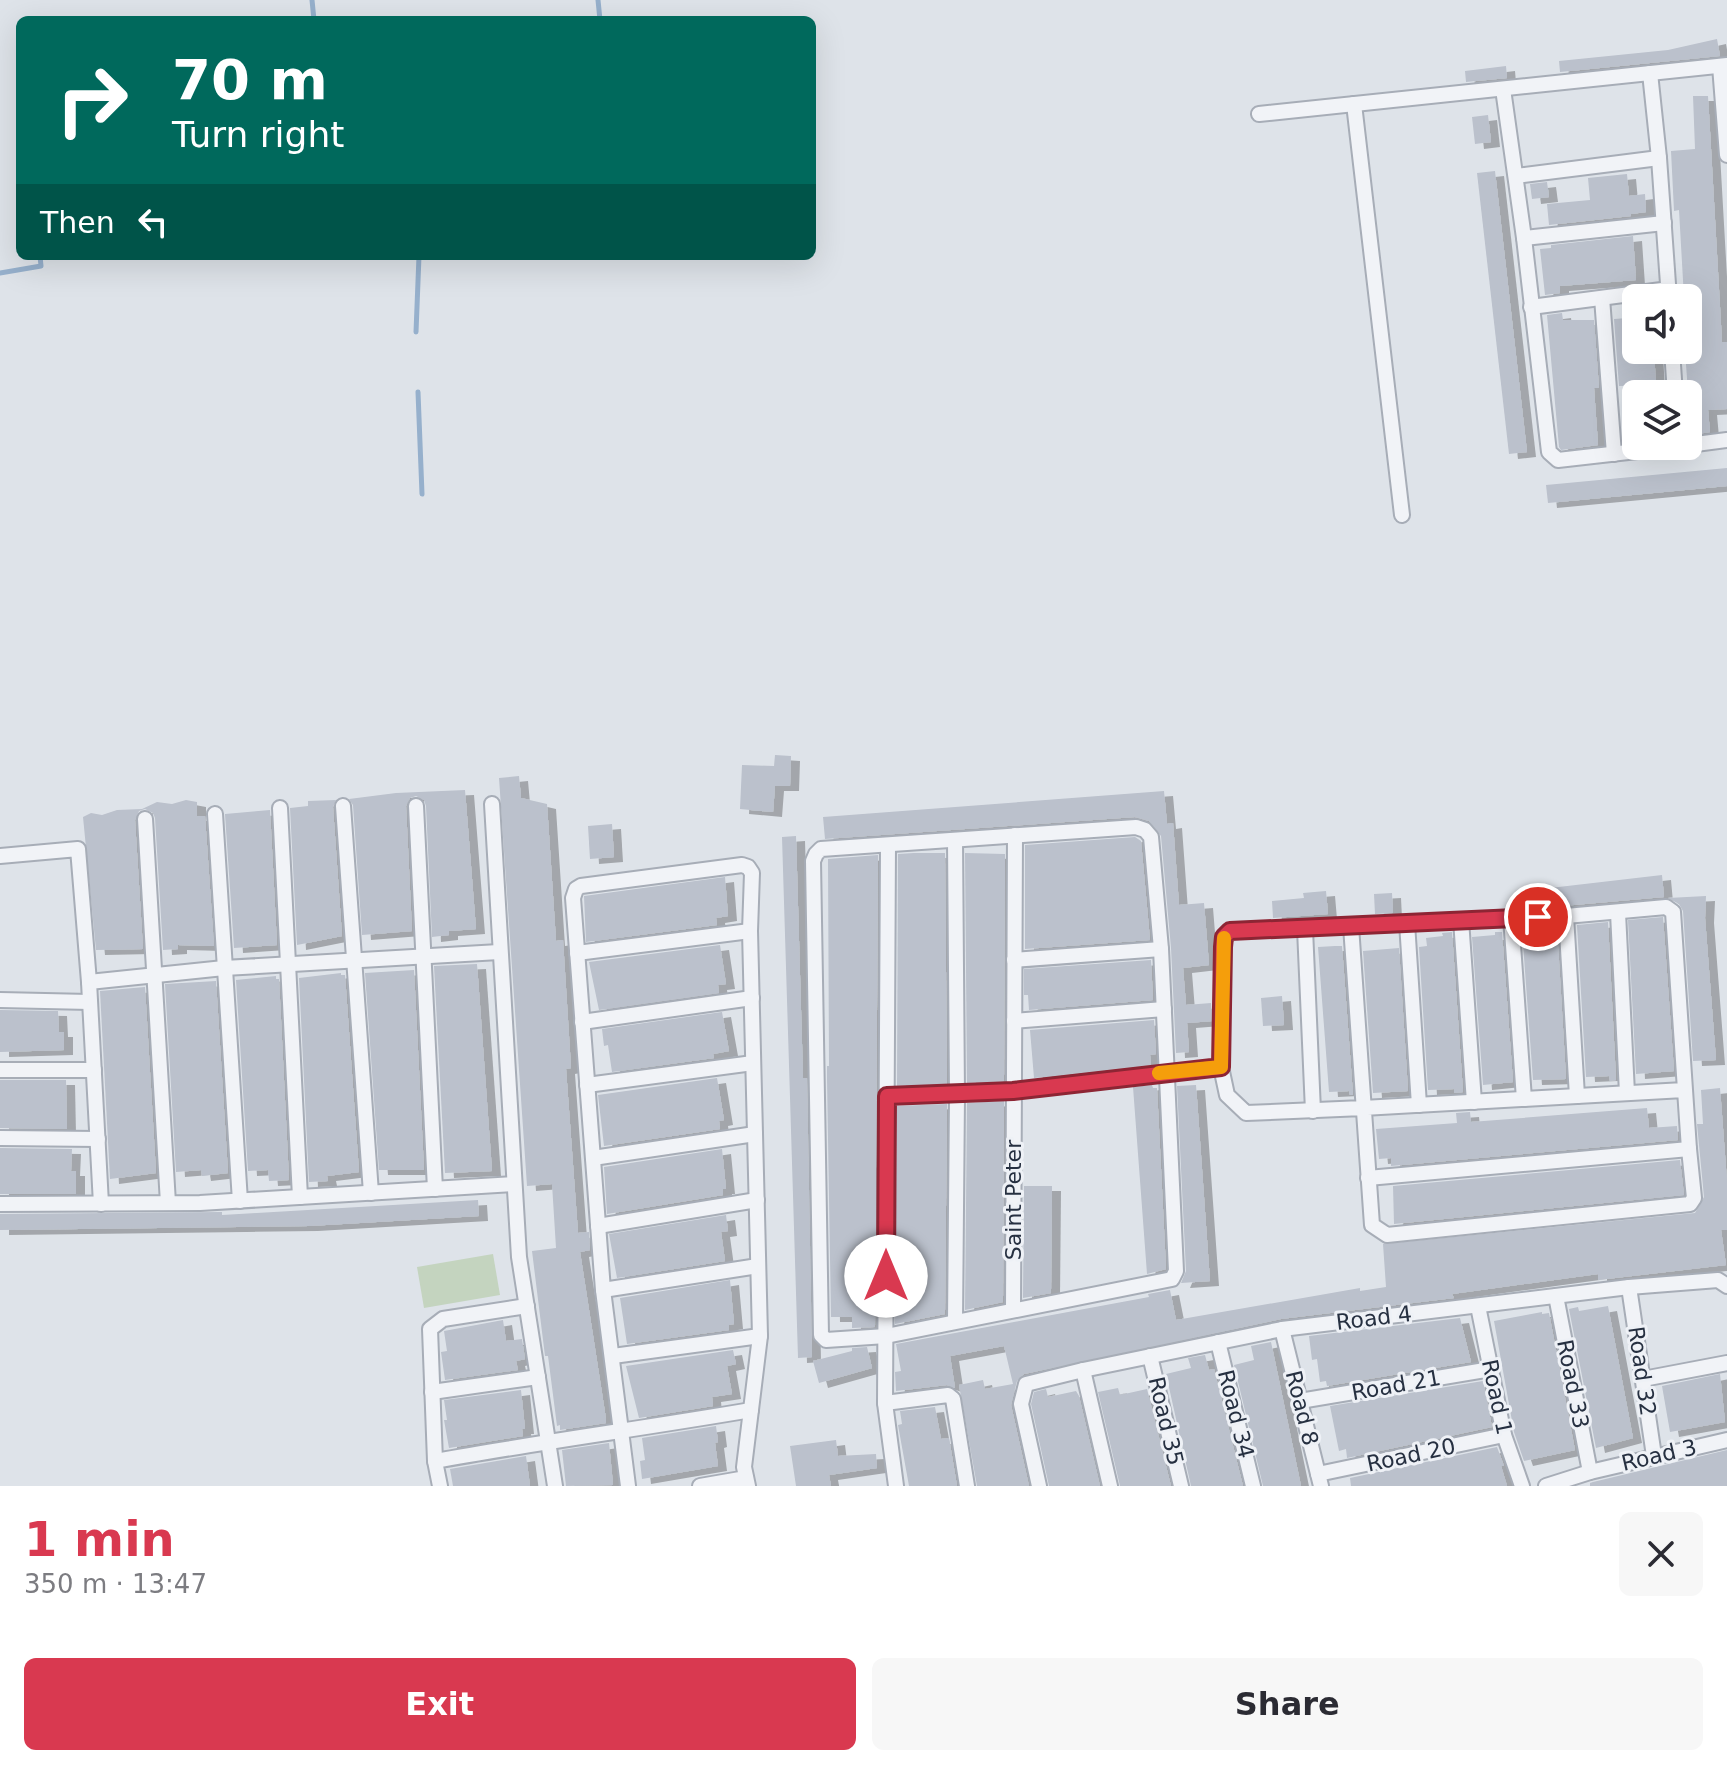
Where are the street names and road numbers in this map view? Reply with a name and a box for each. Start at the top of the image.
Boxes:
street label: Saint Peter [1001,1139,1026,1260]
street label: Road 4 [1335,1301,1413,1335]
street label: Road 32 [1623,1325,1661,1417]
street label: Road 33 [1552,1337,1594,1431]
street label: Road 1 [1477,1357,1517,1437]
street label: Road 21 [1349,1365,1443,1405]
street label: Road 34 [1213,1367,1259,1461]
street label: Road 8 [1281,1368,1323,1448]
street label: Road 35 [1144,1374,1188,1468]
street label: Road 20 [1364,1433,1458,1477]
street label: Road 3 [1619,1434,1699,1476]

